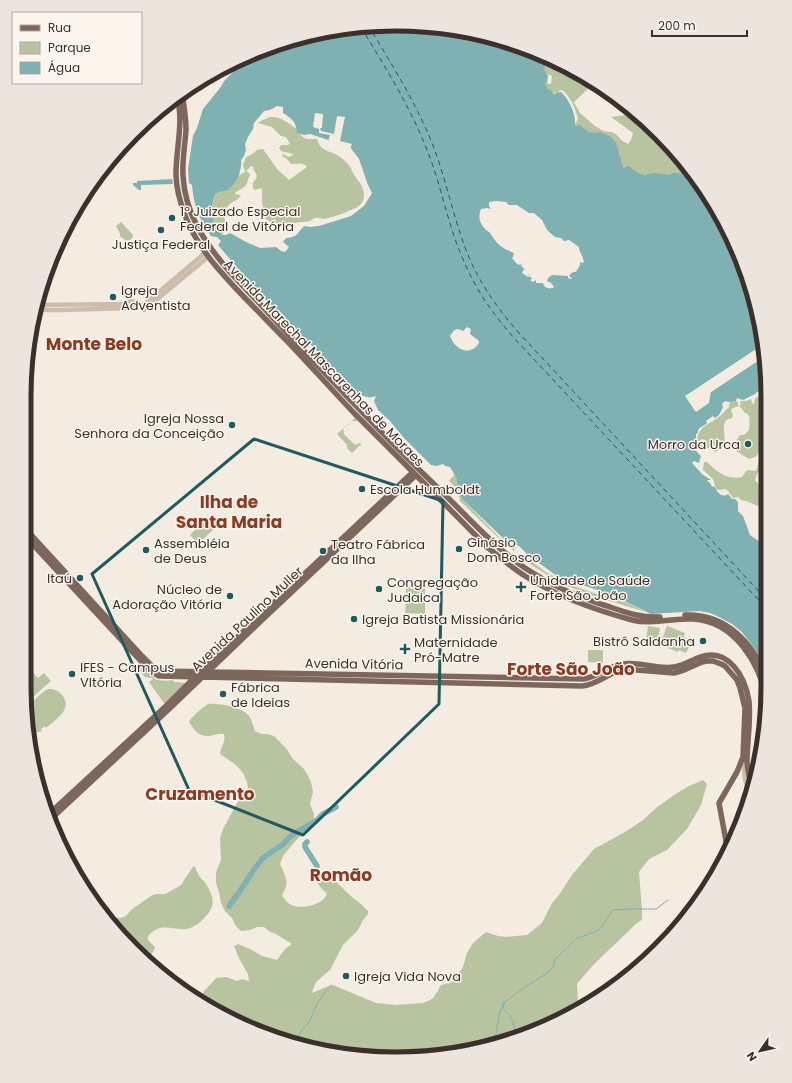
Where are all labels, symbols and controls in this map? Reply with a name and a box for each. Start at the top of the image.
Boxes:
legend [12,12,142,84]
scale bar [652,12,747,38]
text: 200 m [658,17,696,34]
text: Rua [48,19,71,36]
text: Parque [48,39,91,56]
text: Água [48,59,80,76]
place label: 1º Juizado Especial Federal de Vitória [180,202,300,236]
marker: 1º Juizado Especial Federal de Vitória [167,213,177,223]
marker: Justiça Federal [156,225,166,235]
place label: Justiça Federal [112,235,210,254]
street label: Avenida Marechal Mascarenhas de Moraes [219,255,429,471]
place label: Igreja Adventista [121,281,190,315]
marker: Igreja Adventista [108,292,118,302]
district label: Monte Belo [46,332,142,356]
place label: Igreja Nossa Senhora da Conceição [74,409,224,443]
marker: Igreja Nossa Senhora da Conceição [227,420,237,430]
place label: Morro da Urca [648,435,740,454]
marker: Morro da Urca [743,439,753,449]
place label: Escola Humboldt [370,480,480,499]
marker: Escola Humboldt [357,484,367,494]
district label: Ilha de Santa Maria [176,490,282,534]
place label: Ginásio Dom Bosco [467,533,541,567]
place label: Assembléia de Deus [154,534,230,568]
place label: Teatro Fábrica da Ilha [331,535,425,569]
marker: Ginásio Dom Bosco [454,544,464,554]
marker: Assembléia de Deus [141,545,151,555]
marker: Teatro Fábrica da Ilha [318,546,328,556]
street label: Avenida Paulino Muller [187,562,307,676]
place label: Itaú [47,569,72,588]
place label: Unidade de Saúde Forte São João [530,571,650,605]
marker: Itaú [75,573,85,583]
place label: Congregação Judaica [387,573,478,607]
place label: Núcleo de Adoração Vitória [112,580,222,614]
marker: Unidade de Saúde Forte São João [515,581,527,593]
marker: Congregação Judaica [374,584,384,594]
marker: Núcleo de Adoração Vitória [225,591,235,601]
place label: Igreja Batista Missionária [362,610,524,629]
marker: Igreja Batista Missionária [349,614,359,624]
place label: Bistrô Saldanha [593,632,695,651]
place label: Maternidade Pró-Matre [414,633,498,667]
marker: Bistrô Saldanha [698,636,708,646]
marker: Maternidade Pró-Matre [399,643,411,655]
street label: Avenida Vitória [305,654,403,674]
district label: Forte São João [507,657,635,681]
place label: IFES - Campus VItória [80,658,174,692]
marker: IFES - Campus VItória [67,669,77,679]
place label: Fábrica de Ideias [231,678,290,712]
marker: Fábrica de Ideias [218,689,228,699]
district label: Cruzamento [145,782,255,806]
district label: Romão [310,863,372,887]
place label: Igreja Vida Nova [354,967,461,986]
marker: Igreja Vida Nova [341,971,351,981]
north arrow [740,1031,780,1071]
text: N [743,1049,761,1064]

